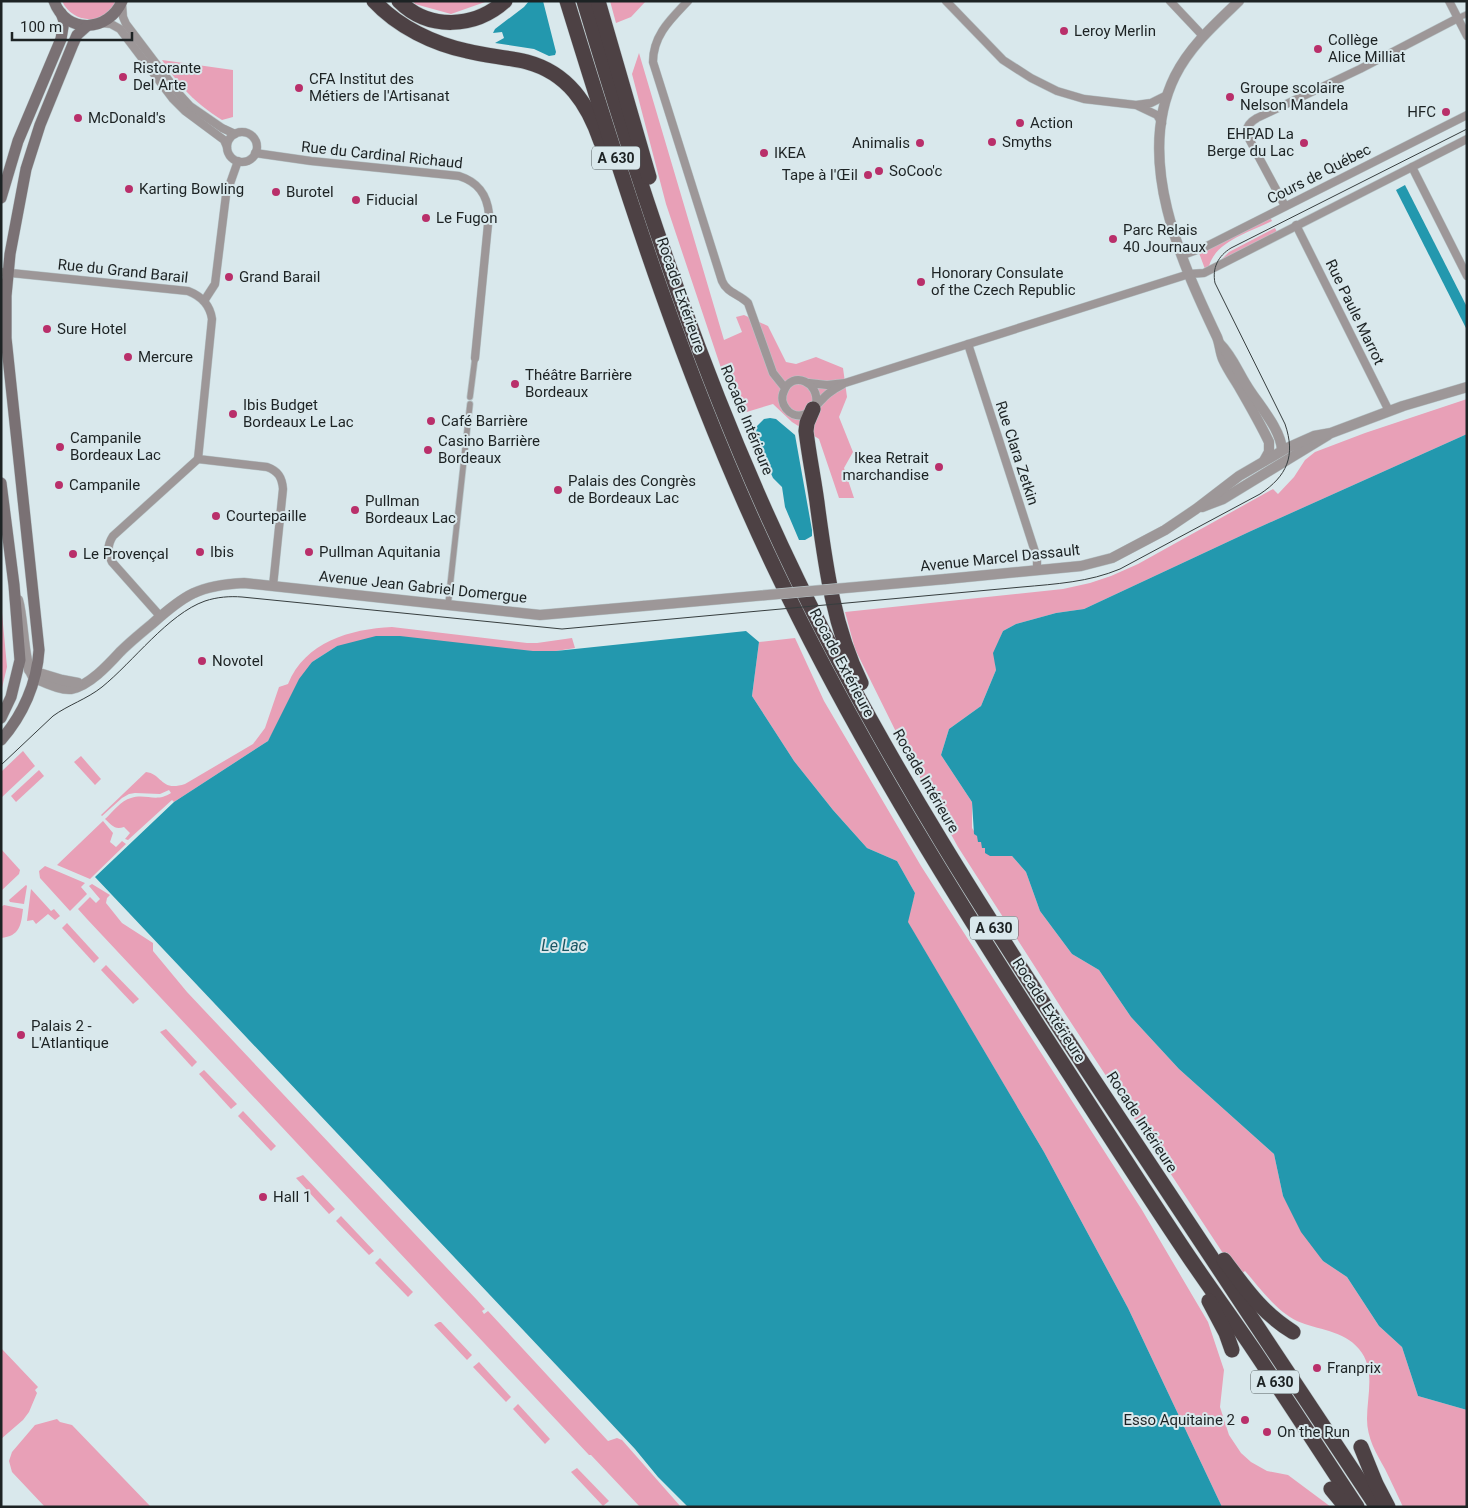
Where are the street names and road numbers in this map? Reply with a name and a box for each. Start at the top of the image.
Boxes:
street label: Rue du Cardinal Richaud [300,138,464,172]
street label: Cours de Québec [1264,140,1374,208]
road number: A 630 [592,146,640,170]
street label: Rocade Extérieure [653,235,709,355]
street label: Rue du Grand Barail [57,255,189,287]
street label: Rue Paule Marrot [1322,256,1388,368]
street label: Rocade Intérieure [717,362,777,478]
street label: Rue Clara Zetkin [992,399,1042,507]
street label: Avenue Marcel Dassault [919,541,1081,575]
street label: Avenue Jean Gabriel Domergue [318,567,528,607]
street label: Rocade Extérieure [806,606,878,721]
street label: Rocade Intérieure [889,726,963,836]
road number: A 630 [970,916,1018,940]
street label: Rocade Extérieure [1009,955,1089,1066]
street label: Rocade Intérieure [1103,1068,1181,1176]
road number: A 630 [1251,1370,1299,1394]

